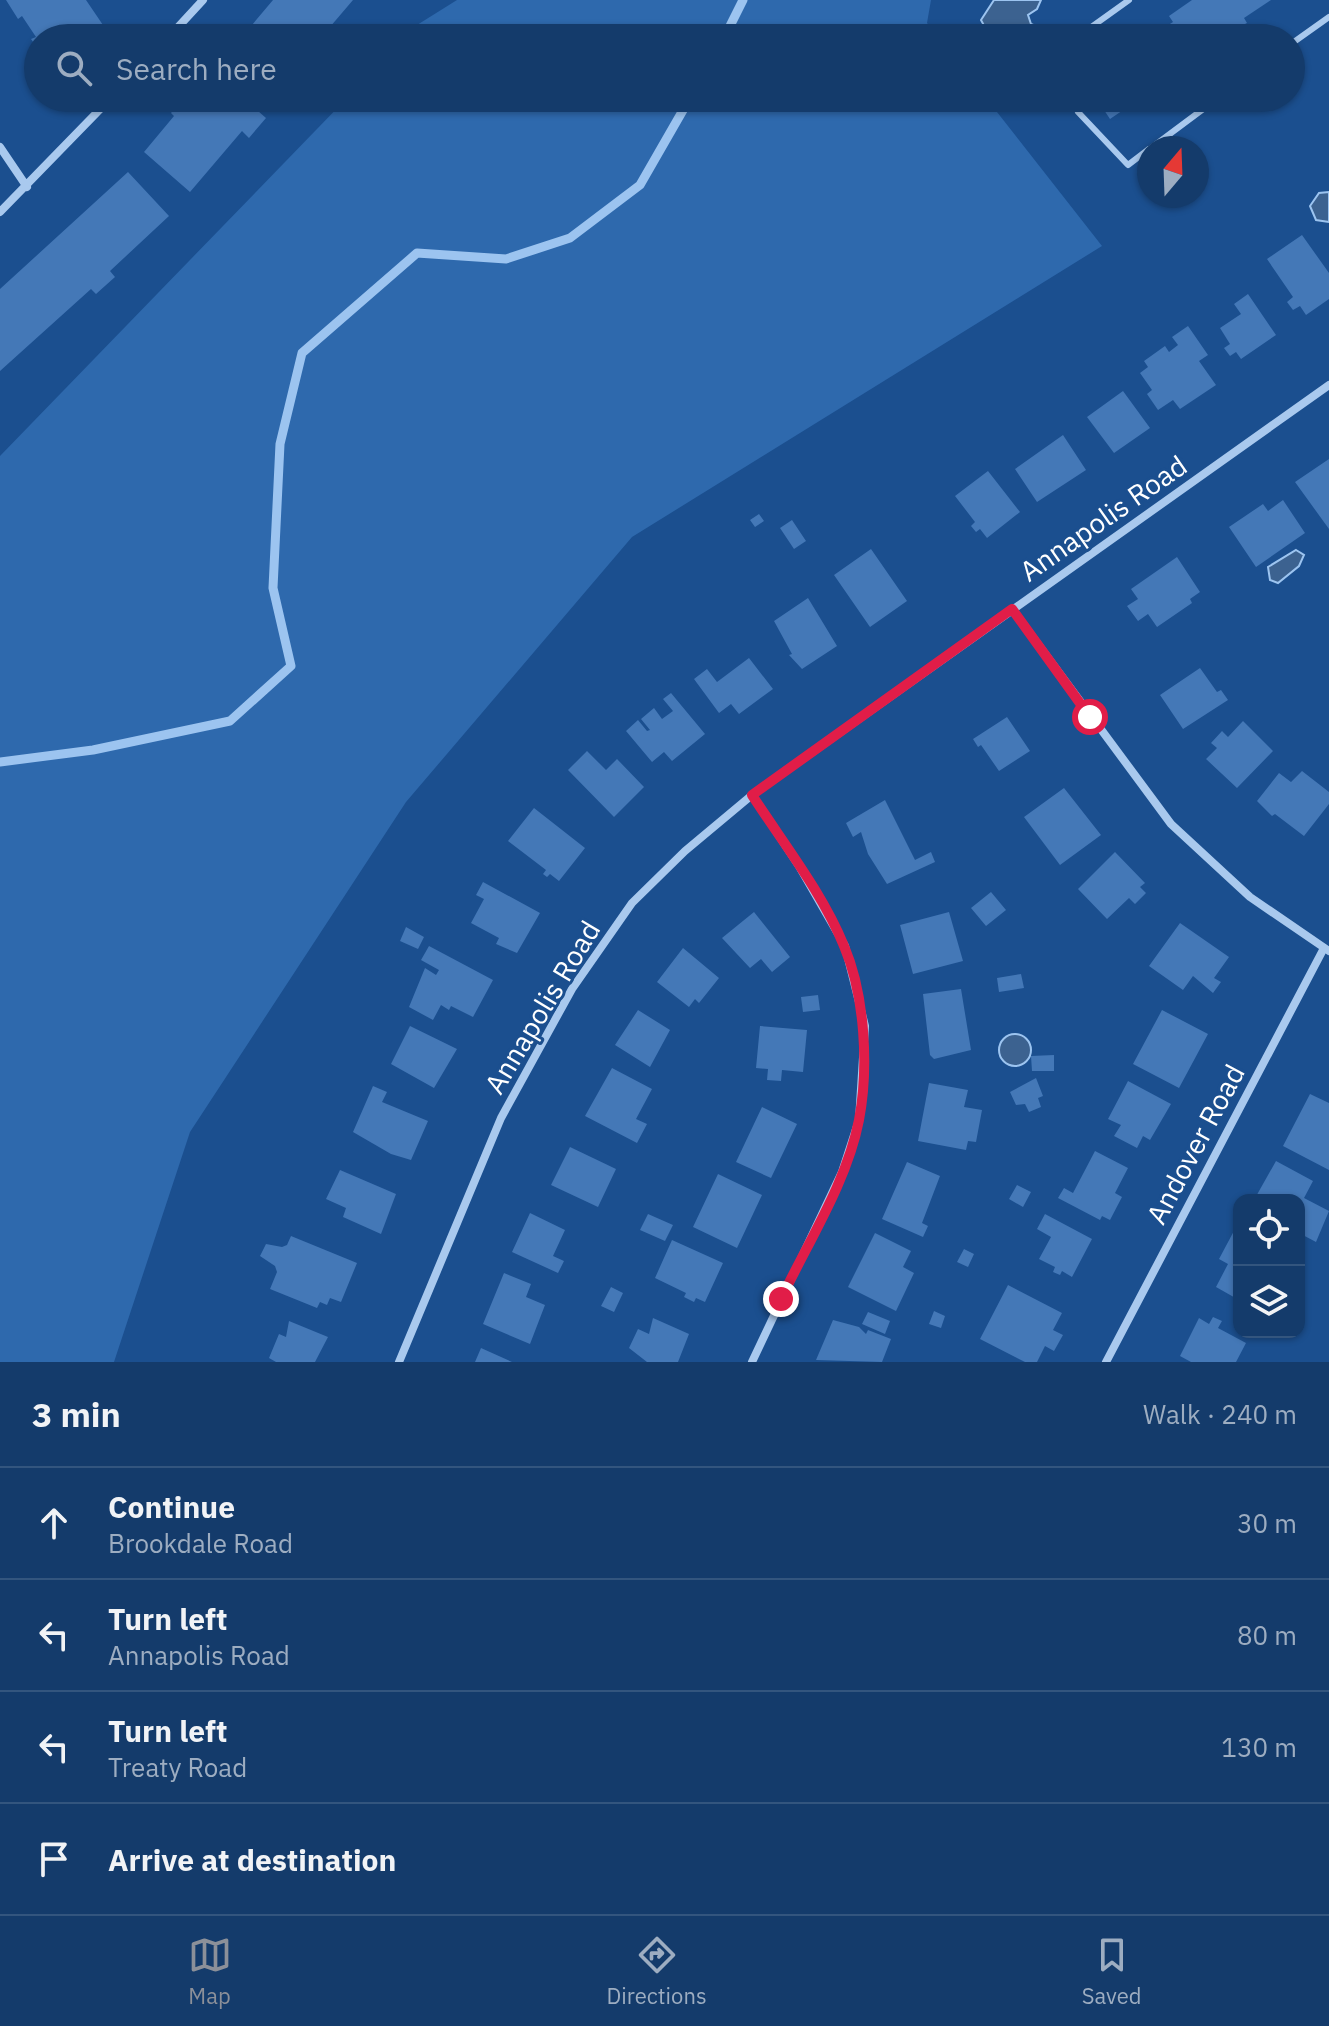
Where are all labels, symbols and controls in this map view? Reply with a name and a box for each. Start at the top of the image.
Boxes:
search box [24,24,1305,112]
icon: search [52,46,96,90]
text: Search here [116,49,277,88]
north arrow [1137,136,1209,208]
street label: Annapolis Road [1012,447,1194,589]
route start [1072,699,1108,735]
street label: Annapolis Road [476,914,608,1100]
street label: Andover Road [1137,1058,1253,1230]
map controls [1233,1194,1305,1338]
button: locate [1233,1194,1305,1266]
button: layers [1233,1266,1305,1338]
route end [763,1281,799,1317]
text: 3 min [32,1392,121,1436]
text: Walk · 240 m [1143,1397,1297,1431]
text: Continue [108,1487,235,1526]
icon: ahead [32,1501,76,1545]
text: 30 m [1237,1506,1297,1540]
text: Brookdale Road [108,1526,293,1560]
text: Turn left [108,1599,227,1638]
icon: left [32,1613,76,1657]
text: 80 m [1237,1618,1297,1652]
text: Annapolis Road [108,1638,290,1672]
text: Turn left [108,1711,227,1750]
icon: left [32,1725,76,1769]
text: 130 m [1221,1730,1297,1764]
text: Treaty Road [108,1750,247,1784]
icon: arrive [32,1837,76,1881]
text: Arrive at destination [108,1840,396,1879]
tab: Map [188,1933,232,2010]
tab: Directions [607,1933,707,2010]
tab: Saved [1082,1933,1141,2010]

